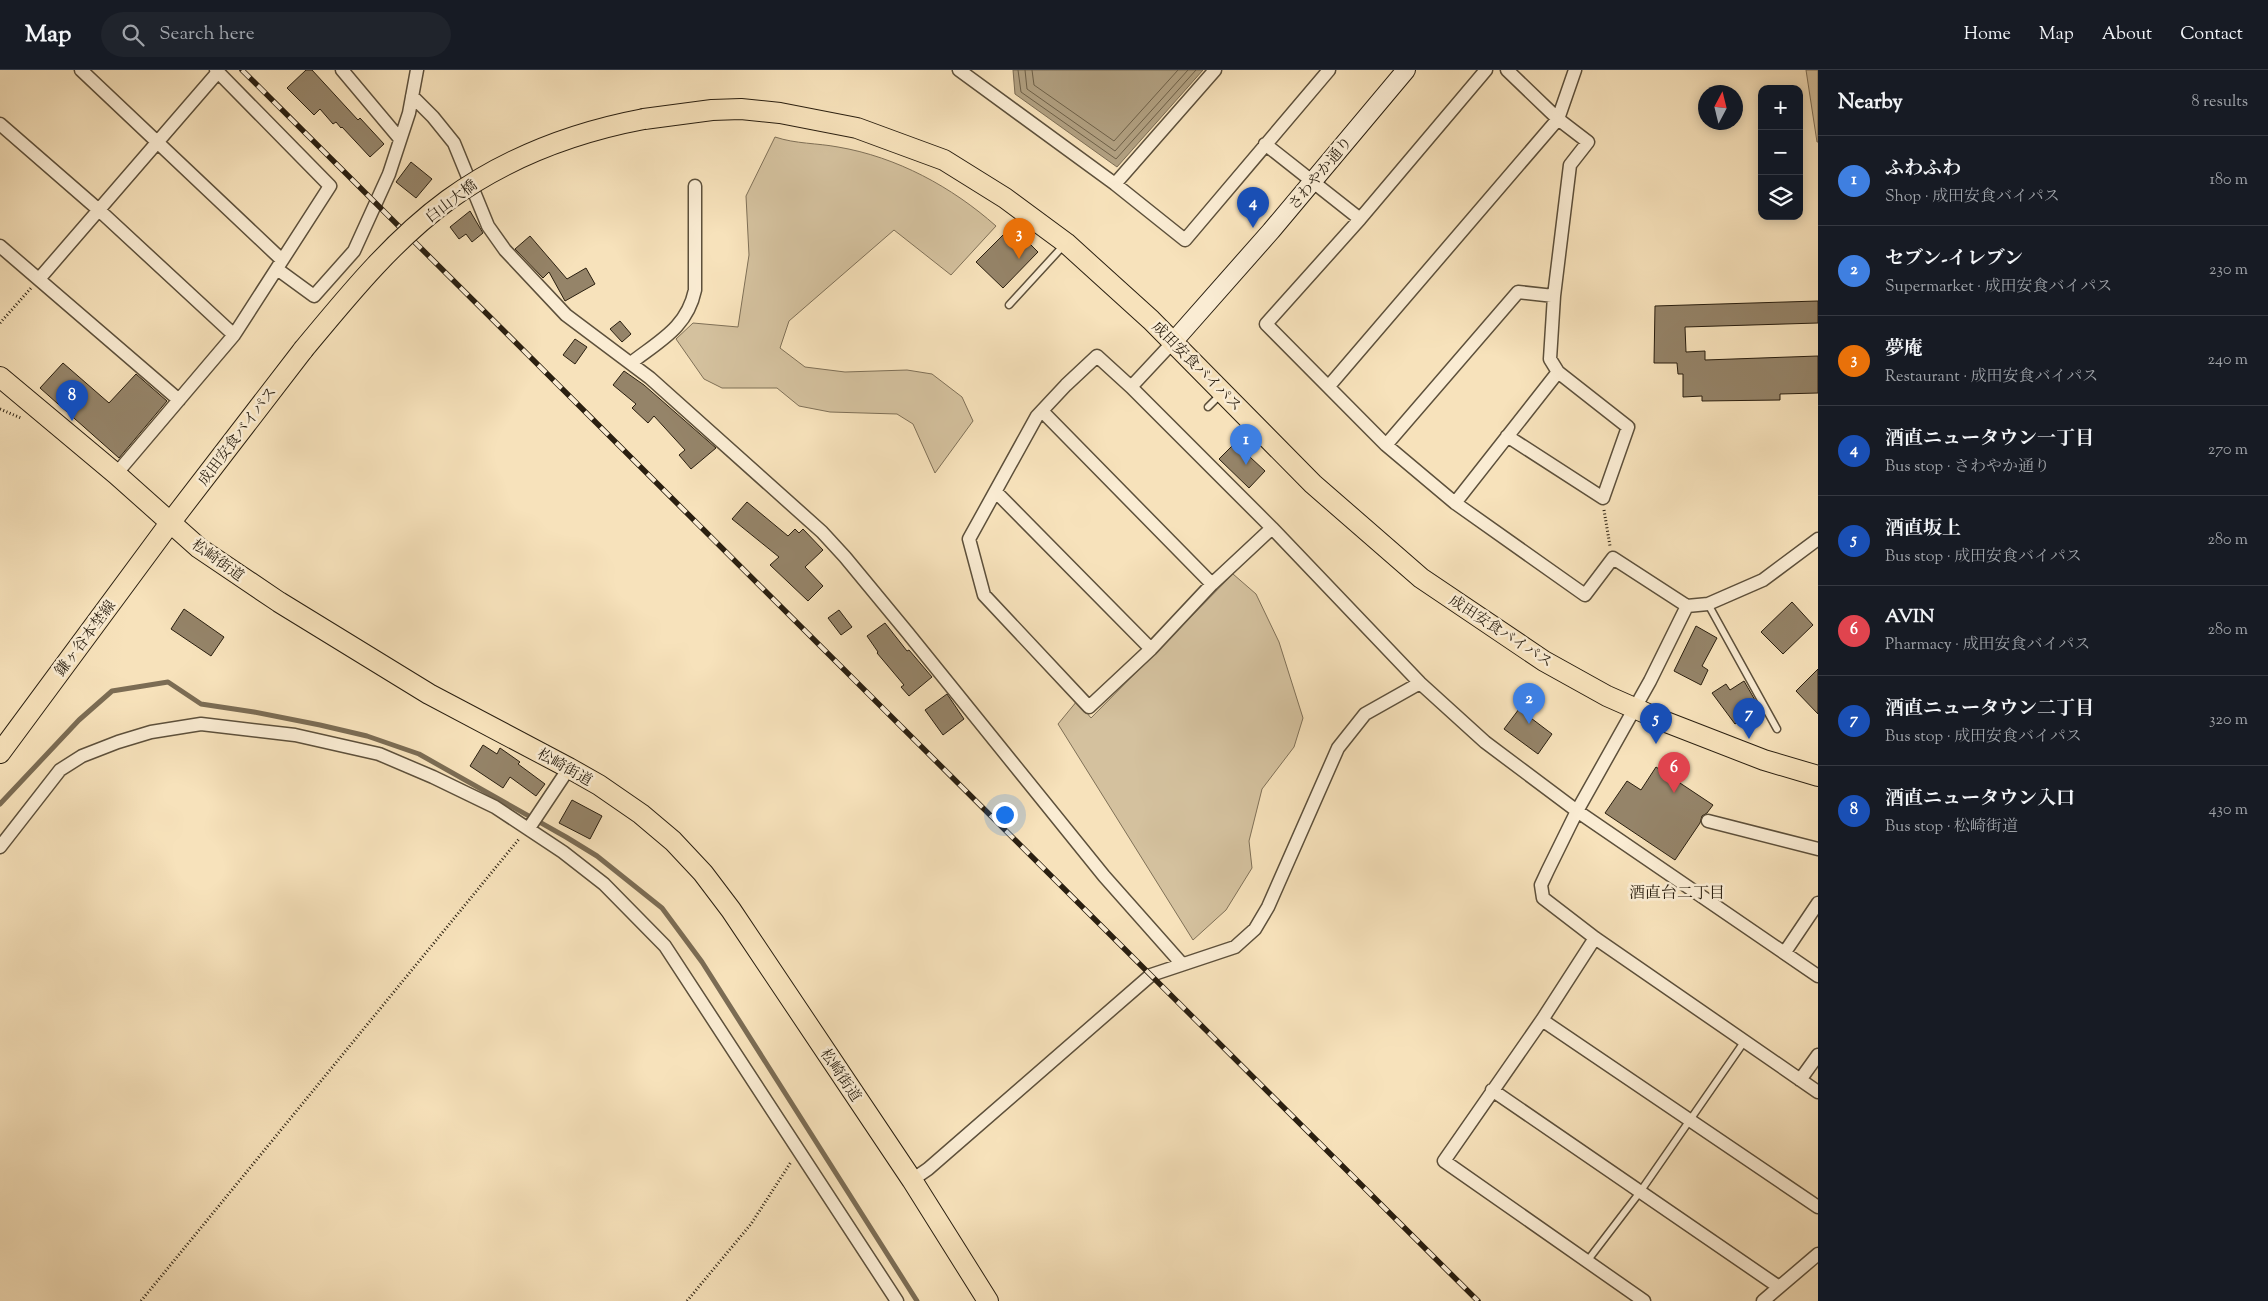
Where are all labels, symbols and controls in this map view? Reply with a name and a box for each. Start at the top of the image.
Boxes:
search box [101,12,451,57]
text: Map [25,18,71,52]
icon: search [119,21,147,49]
text: Search here [159,21,255,48]
text: Home [1964,22,2011,48]
text: Map [2039,22,2074,48]
text: About [2102,22,2152,48]
text: Contact [2180,22,2243,48]
north arrow [1698,85,1743,130]
map controls [1758,85,1803,220]
button: + [1758,85,1803,130]
text: Nearby [1838,88,1903,118]
text: 8 results [2192,91,2248,114]
button: − [1758,130,1803,175]
street label: さわやか通り [1284,133,1358,215]
text: ふわふわ [1885,156,1961,183]
text: 1 [1851,169,1857,192]
text: 180 m [2209,169,2248,192]
button: layers [1758,175,1803,220]
street label: 白山大橋 [422,176,482,229]
text: Shop · 成田安食バイパス [1885,186,2060,209]
pin: 4 [1237,187,1269,228]
pin: 3 [1003,218,1035,259]
text: セブン-イレブン [1885,246,2023,273]
text: 2 [1850,259,1858,282]
text: 230 m [2209,259,2248,282]
text: Supermarket · 成田安食バイパス [1885,276,2112,299]
street label: 成田安食バイパス [1146,317,1246,417]
text: 夢庵 [1885,336,1923,363]
text: 3 [1851,349,1857,372]
text: 240 m [2207,349,2248,372]
text: Restaurant · 成田安食バイパス [1885,366,2098,389]
pin: 8 [56,380,88,421]
street label: 成田安食バイパス [194,383,283,491]
pin: 1 [1230,424,1262,465]
text: 酒直ニュータウン一丁目 [1885,426,2094,453]
text: 4 [1850,439,1858,462]
text: 270 m [2208,439,2248,462]
text: Bus stop · さわやか通り [1885,456,2050,479]
text: 酒直坂上 [1885,516,1961,543]
text: 5 [1851,529,1857,552]
text: 280 m [2207,529,2248,552]
street label: 松崎街道 [187,535,248,587]
text: Bus stop · 成田安食バイパス [1885,546,2082,569]
street label: 成田安食バイパス [1444,591,1556,674]
street label: 鎌ヶ谷本埜線 [51,597,122,681]
text: AVIN [1885,604,1934,631]
text: 6 [1850,619,1858,642]
text: 280 m [2207,619,2248,642]
text: Pharmacy · 成田安食バイパス [1885,634,2090,657]
pin: 2 [1513,683,1545,724]
text: 酒直ニュータウン二丁目 [1885,696,2094,723]
pin: 7 [1733,698,1765,739]
pin: 5 [1640,703,1672,744]
text: 7 [1850,709,1858,732]
text: 320 m [2209,709,2248,732]
text: Bus stop · 成田安食バイパス [1885,726,2082,749]
street label: 松崎街道 [533,745,596,792]
pin: 6 [1658,752,1690,793]
text: 酒直ニュータウン入口 [1885,786,2075,813]
text: 8 [1850,799,1858,822]
text: 430 m [2209,799,2248,822]
your location [992,802,1018,828]
text: Bus stop · 松崎街道 [1885,816,2018,839]
district label: 酒直台二丁目 [1629,883,1725,906]
street label: 松崎街道 [814,1045,865,1107]

